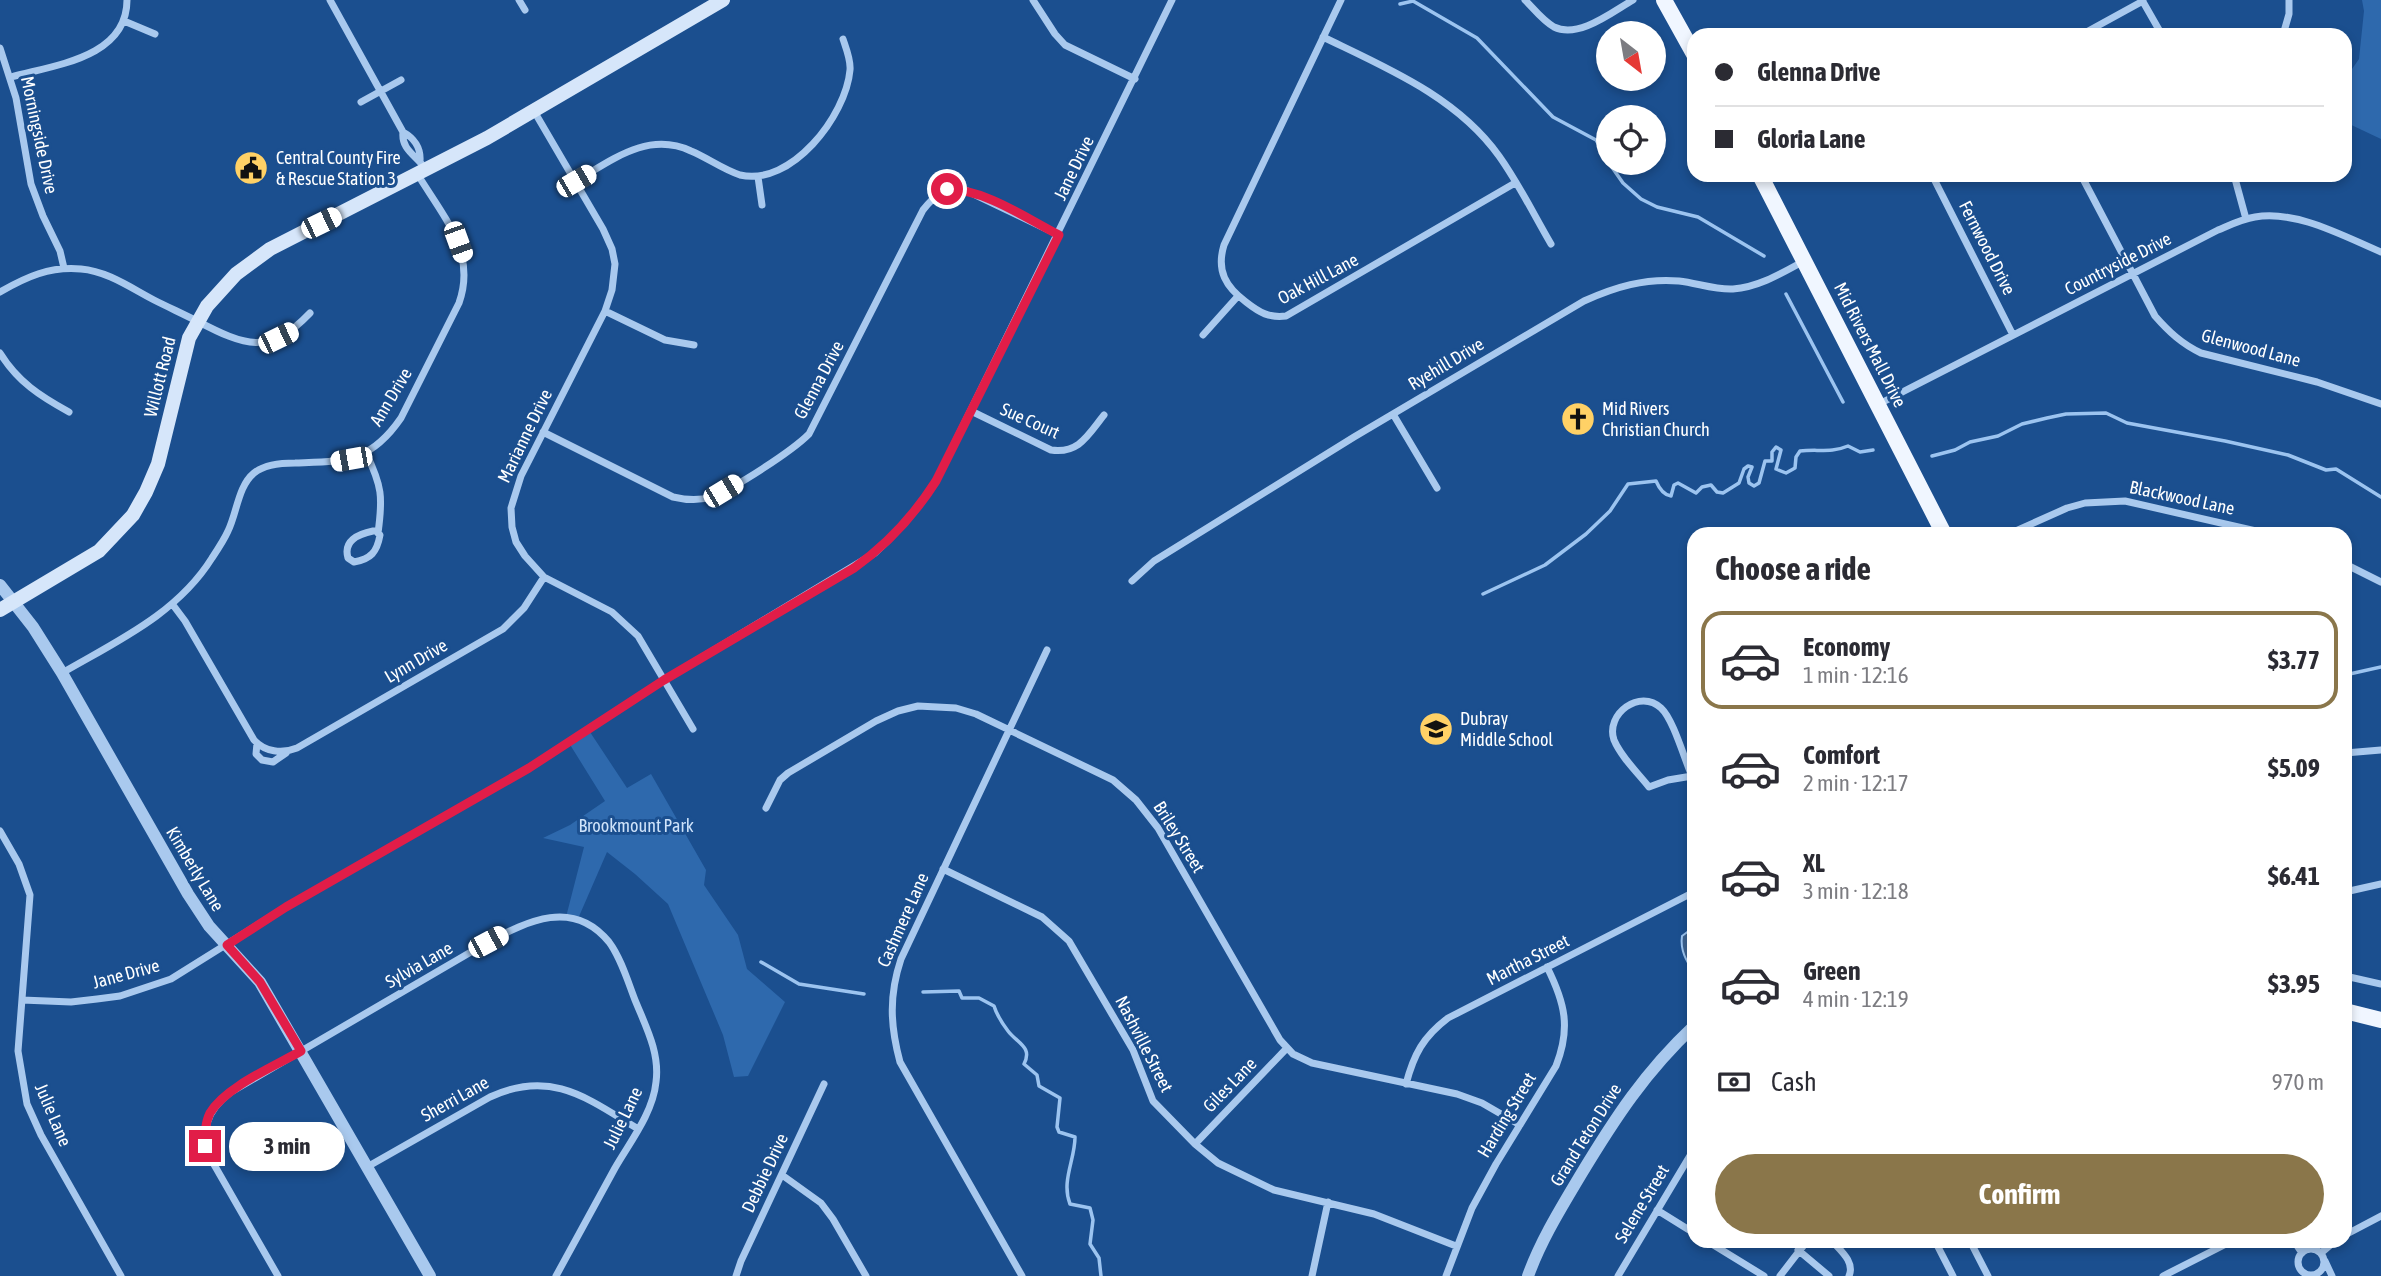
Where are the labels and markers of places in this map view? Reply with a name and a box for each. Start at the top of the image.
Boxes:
place label: Central County Fire & Rescue Station 3 [276,147,401,189]
public building icon: Central County Fire & Rescue Station 3 [232,149,270,187]
place label: Mid Rivers Christian Church [1602,398,1710,440]
church icon: Mid Rivers Christian Church [1559,400,1597,438]
place label: Dubray Middle School [1460,708,1553,750]
school or university icon: Dubray Middle School [1417,710,1455,748]

